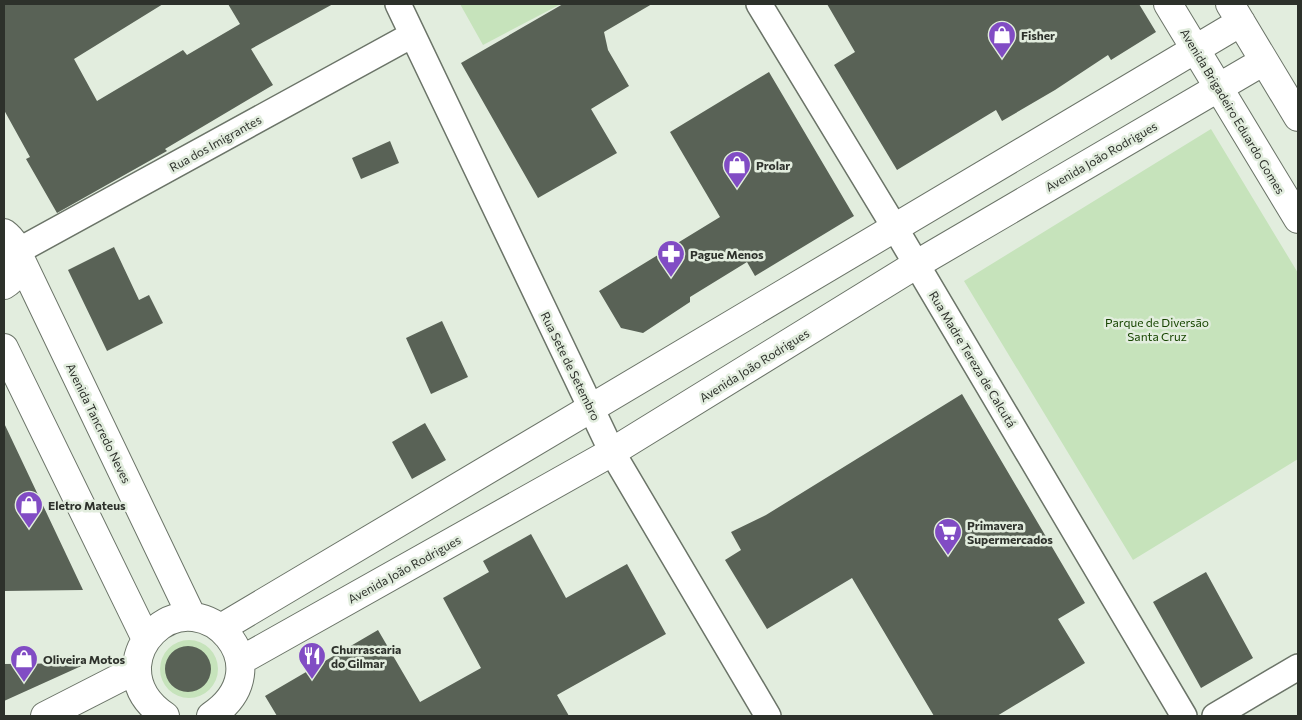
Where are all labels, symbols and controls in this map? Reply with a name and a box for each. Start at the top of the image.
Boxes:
shop icon: Fisher [987,20,1017,59]
street label: Avenida Brigadeiro Eduardo Gomes [1178,26,1288,196]
place label: Fisher [1021,28,1055,42]
street label: Rua dos Imigrantes [167,112,263,174]
street label: Avenida João Rodrigues [1043,118,1160,195]
shop icon: Prolar [722,150,752,189]
place label: Prolar [756,158,790,172]
pharmacy icon: Pague Menos [656,239,686,278]
place label: Pague Menos [690,247,764,261]
street label: Rua Madre Tereza de Calcutá [927,288,1019,430]
street label: Rua Sete de Setembro [539,309,603,423]
park label: Parque de Diversão Santa Cruz [1105,315,1209,343]
street label: Avenida João Rodrigues [697,326,812,405]
street label: Avenida Tancredo Neves [64,361,134,485]
shop icon: Eletro Mateus [14,490,44,529]
place label: Eletro Mateus [48,498,126,512]
supermarket icon: Primavera Supermercados [933,517,963,556]
place label: Primavera Supermercados [967,518,1053,546]
street label: Avenida João Rodrigues [345,532,463,607]
restaurant icon: Churrascaria do Gilmar [297,641,327,680]
place label: Churrascaria do Gilmar [331,642,401,670]
shop icon: Oliveira Motos [9,644,39,683]
place label: Oliveira Motos [43,652,125,666]

